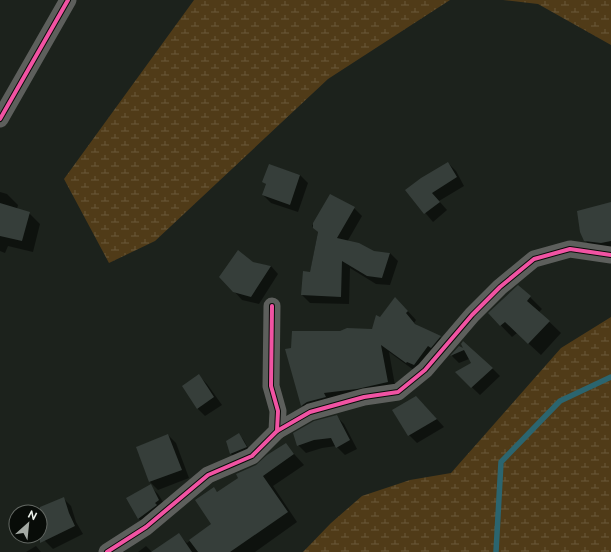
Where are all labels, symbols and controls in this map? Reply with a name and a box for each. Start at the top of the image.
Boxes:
north arrow [8,504,48,544]
text: N [26,508,39,523]

